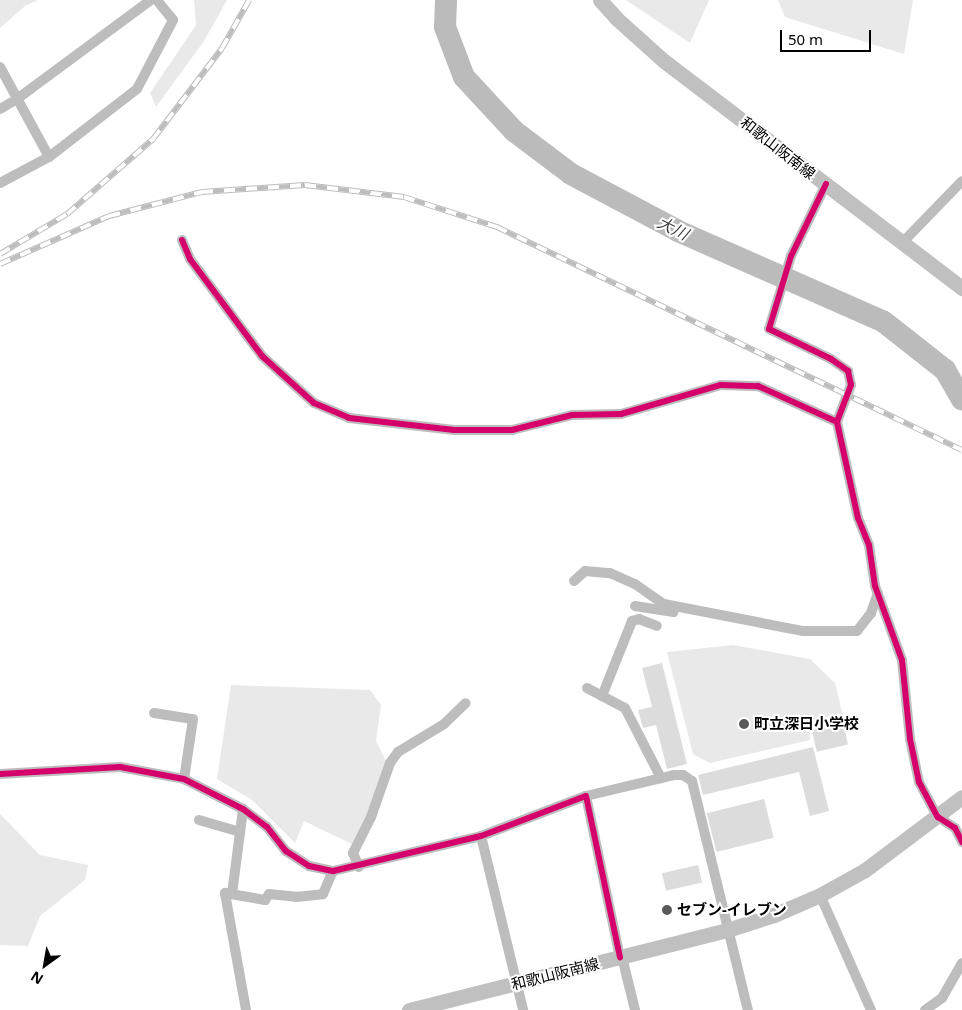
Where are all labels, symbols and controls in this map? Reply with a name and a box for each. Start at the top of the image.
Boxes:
scale bar [782,20,873,52]
text: 50 m [788,29,823,49]
street label: 和歌山阪南線 [737,113,819,183]
water label: 大川 [654,212,692,244]
place label: 町立深日小学校 [754,715,859,733]
marker: 町立深日小学校 [738,718,750,730]
place label: セブン-イレブン [677,901,787,919]
marker: セブン-イレブン [661,904,673,916]
north arrow [20,940,70,990]
street label: 和歌山阪南線 [509,954,601,994]
text: N [27,967,47,989]

